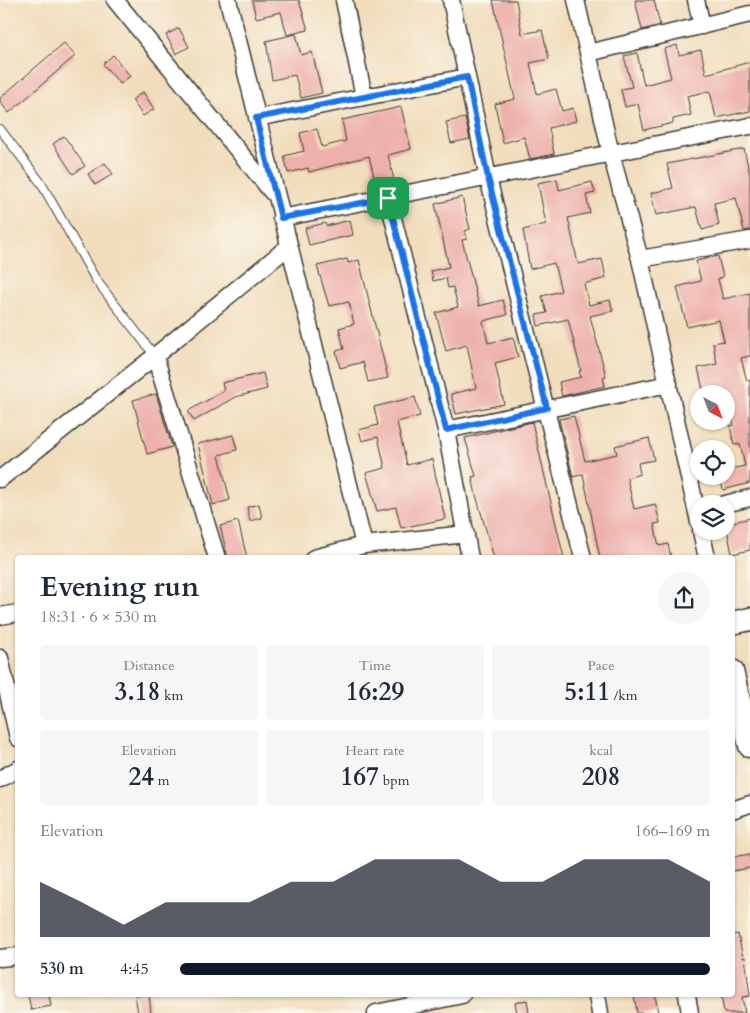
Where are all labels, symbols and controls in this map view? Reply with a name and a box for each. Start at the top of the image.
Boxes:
pin [367,177,409,219]
icon: arrive [374,184,402,212]
north arrow [690,385,735,430]
map controls [690,385,735,540]
button: locate [690,440,735,485]
button: layers [690,495,735,540]
text: Evening run [40,568,199,606]
button: share [658,572,710,624]
text: 18:31 · 6 × 530 m [40,606,157,628]
text: Distance [123,656,175,675]
text: Time [359,656,391,675]
text: Pace [587,656,615,675]
text: 3.18 [115,675,160,709]
text: 16:29 [346,675,404,709]
text: 5:11 [564,675,610,709]
text: km [160,686,183,705]
text: /km [610,686,638,705]
text: Elevation [121,741,177,760]
text: Heart rate [345,741,405,760]
text: kcal [589,741,613,760]
text: 24 [128,760,154,794]
text: 167 [341,760,379,794]
text: 208 [582,760,620,794]
text: m [154,771,170,790]
text: bpm [379,771,410,790]
text: Elevation [40,820,104,842]
text: 166–169 m [634,820,710,842]
text: 530 m [40,958,84,980]
text: 4:45 [120,958,149,980]

